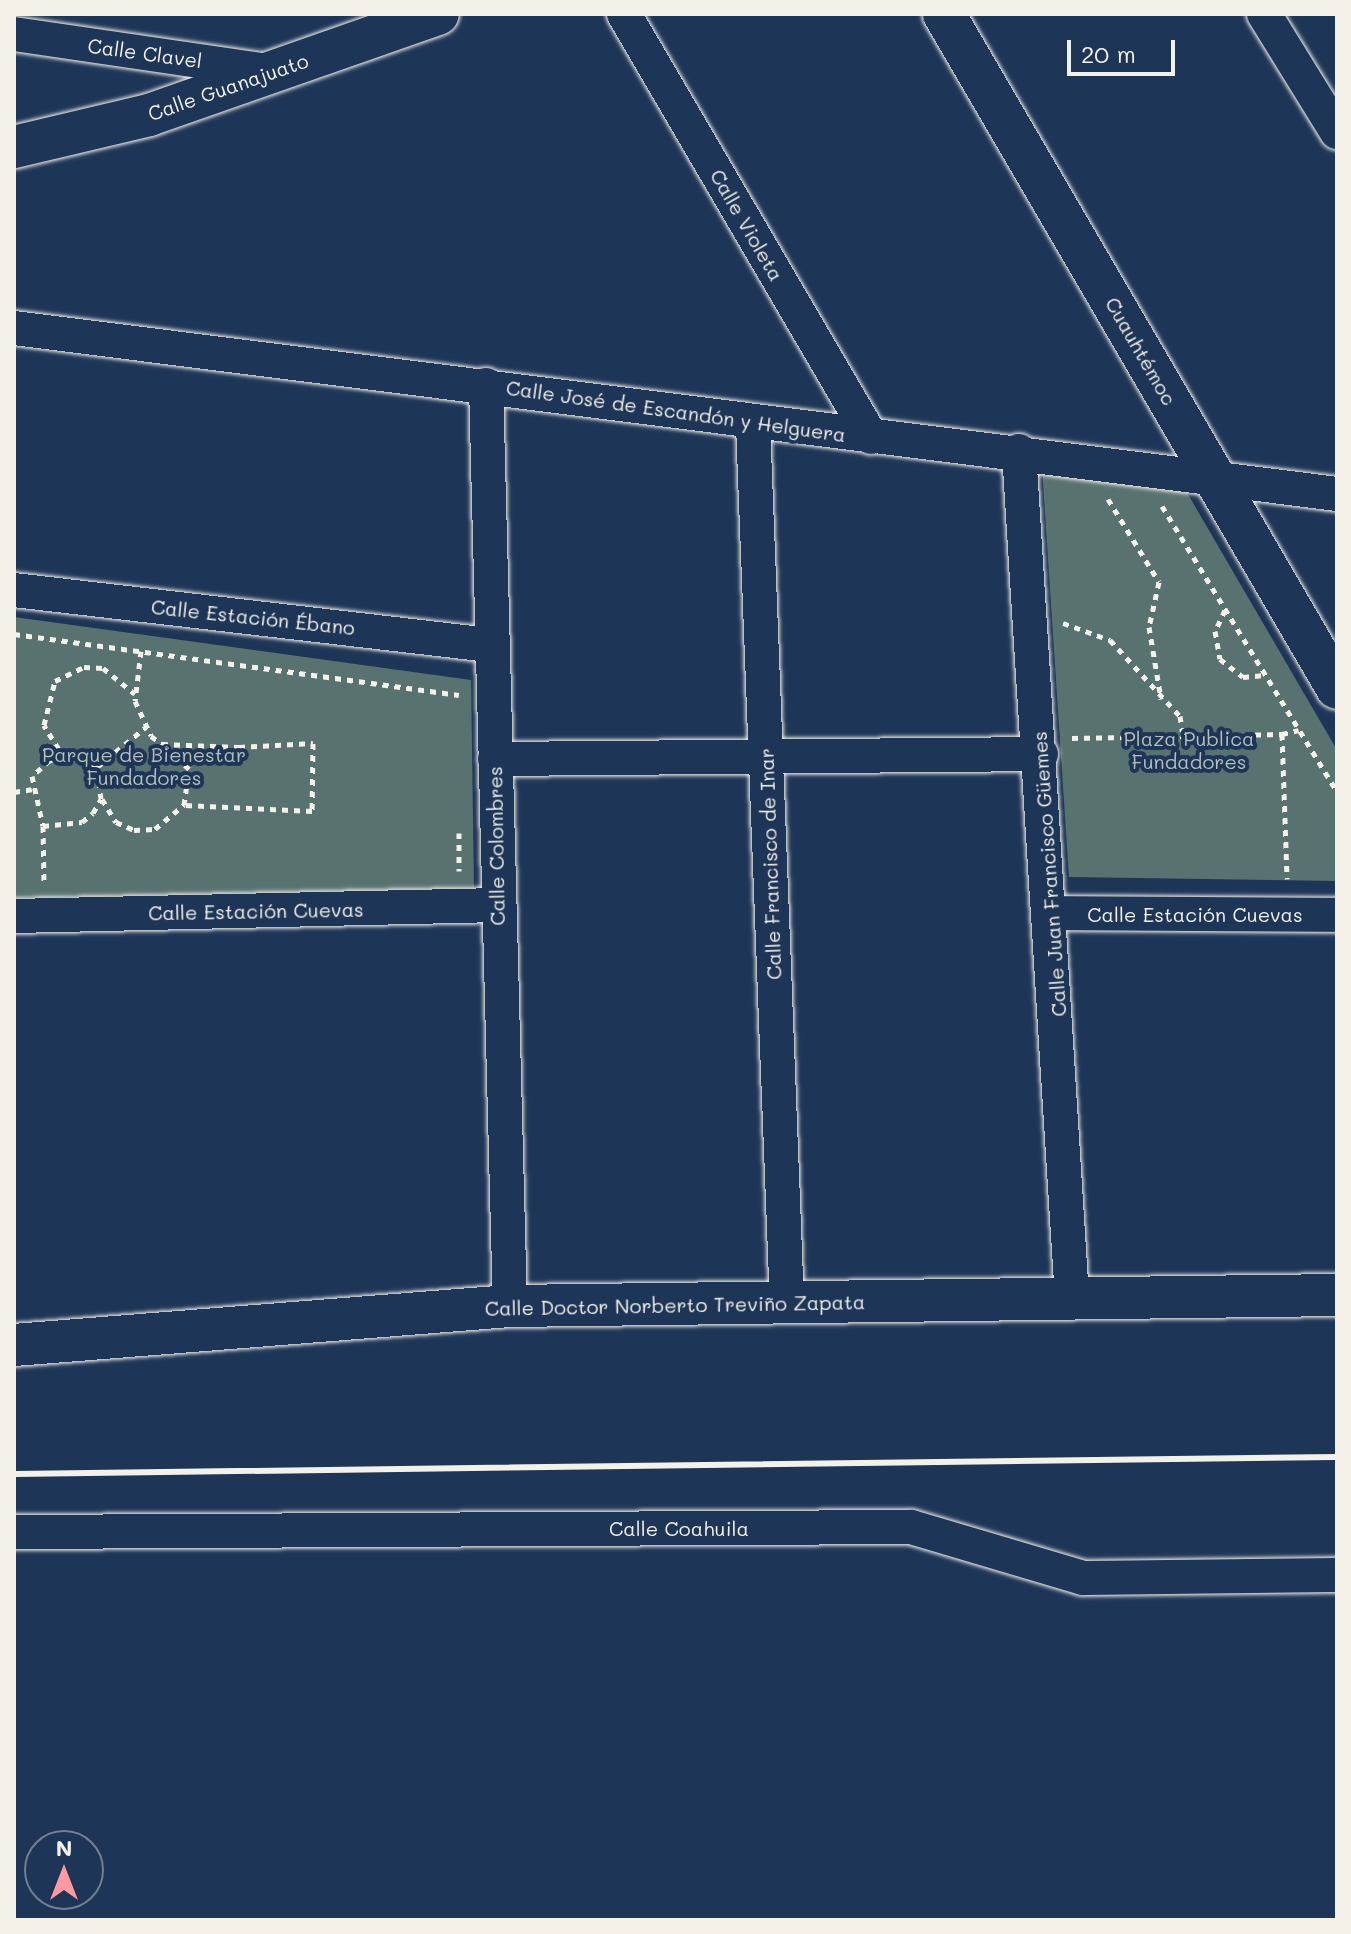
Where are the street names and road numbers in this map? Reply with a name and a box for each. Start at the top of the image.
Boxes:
street label: Calle Clavel [86,33,204,73]
street label: Calle Guanajuato [145,48,311,126]
street label: Calle Violeta [705,165,789,285]
street label: Cuauhtémoc [1100,293,1182,409]
street label: Calle José de Escandón y Helguera [505,375,847,447]
street label: Calle Estación Ébano [150,594,356,640]
street label: Calle Juan Francisco Güemes [1027,731,1071,1017]
street label: Calle Francisco de Inar [754,748,786,980]
street label: Calle Colombres [483,766,509,926]
street label: Calle Estación Cuevas [148,897,364,925]
street label: Calle Estación Cuevas [1087,902,1303,926]
street label: Calle Doctor Norberto Treviño Zapata [485,1290,865,1320]
street label: Calle Coahuila [609,1516,749,1540]

